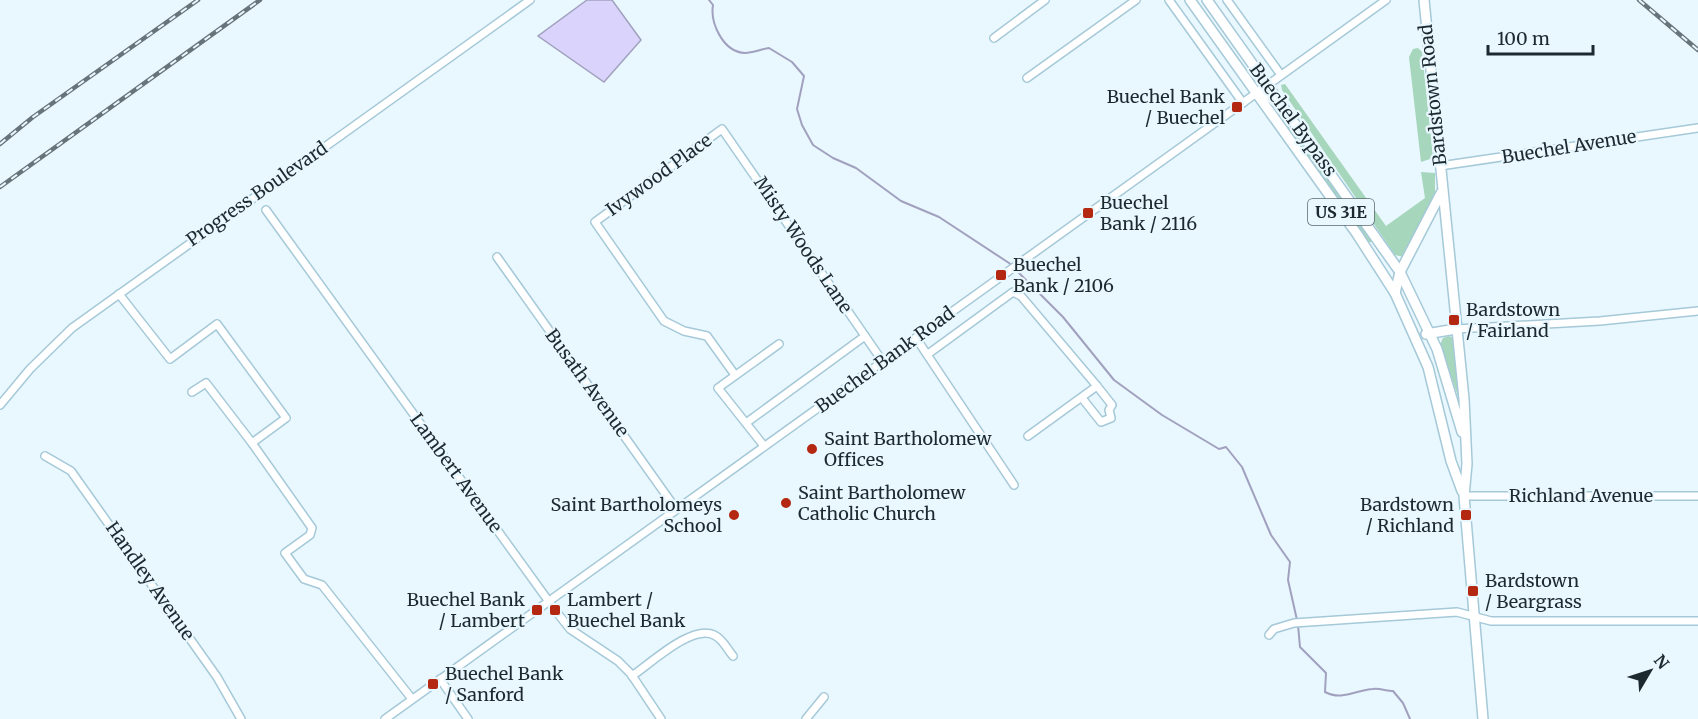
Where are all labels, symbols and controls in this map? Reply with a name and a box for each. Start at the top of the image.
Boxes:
scale bar [1488,18,1593,56]
street label: Bardstown Road [1414,23,1451,167]
text: 100 m [1497,27,1550,50]
street label: Buechel Bypass [1245,59,1342,181]
place label: Buechel Bank / Buechel [1107,85,1226,129]
marker: Buechel Bank / Buechel [1230,100,1244,114]
street label: Buechel Avenue [1500,125,1638,169]
street label: Ivywood Place [601,128,716,221]
street label: Progress Boulevard [182,136,332,251]
street label: Misty Woods Lane [749,172,858,318]
place label: Buechel Bank / 2116 [1100,191,1197,235]
road number: US 31E [1308,199,1374,225]
marker: Buechel Bank / 2116 [1081,206,1095,220]
place label: Buechel Bank / 2106 [1013,253,1114,297]
marker: Buechel Bank / 2106 [994,268,1008,282]
place label: Bardstown / Fairland [1466,298,1560,342]
street label: Buechel Bank Road [811,301,959,418]
marker: Bardstown / Fairland [1447,313,1461,327]
street label: Busath Avenue [540,324,634,441]
street label: Lambert Avenue [405,408,508,537]
place label: Saint Bartholomew Offices [824,427,992,471]
marker: Saint Bartholomew Offices [805,442,819,456]
place label: Saint Bartholomew Catholic Church [798,481,966,525]
street label: Richland Avenue [1509,484,1653,507]
place label: Saint Bartholomeys School [551,493,722,537]
place label: Bardstown / Richland [1360,493,1454,537]
marker: Saint Bartholomew Catholic Church [779,496,793,510]
marker: Saint Bartholomeys School [727,508,741,522]
marker: Bardstown / Richland [1459,508,1473,522]
street label: Handley Avenue [101,517,200,645]
place label: Bardstown / Beargrass [1485,569,1582,613]
marker: Bardstown / Beargrass [1466,584,1480,598]
place label: Buechel Bank / Lambert [407,588,526,632]
place label: Lambert / Buechel Bank [567,588,686,632]
marker: Buechel Bank / Lambert [530,603,544,617]
marker: Lambert / Buechel Bank [548,603,562,617]
north arrow [1620,641,1680,701]
text: N [1650,650,1674,673]
place label: Buechel Bank / Sanford [445,662,564,706]
marker: Buechel Bank / Sanford [426,677,440,691]

